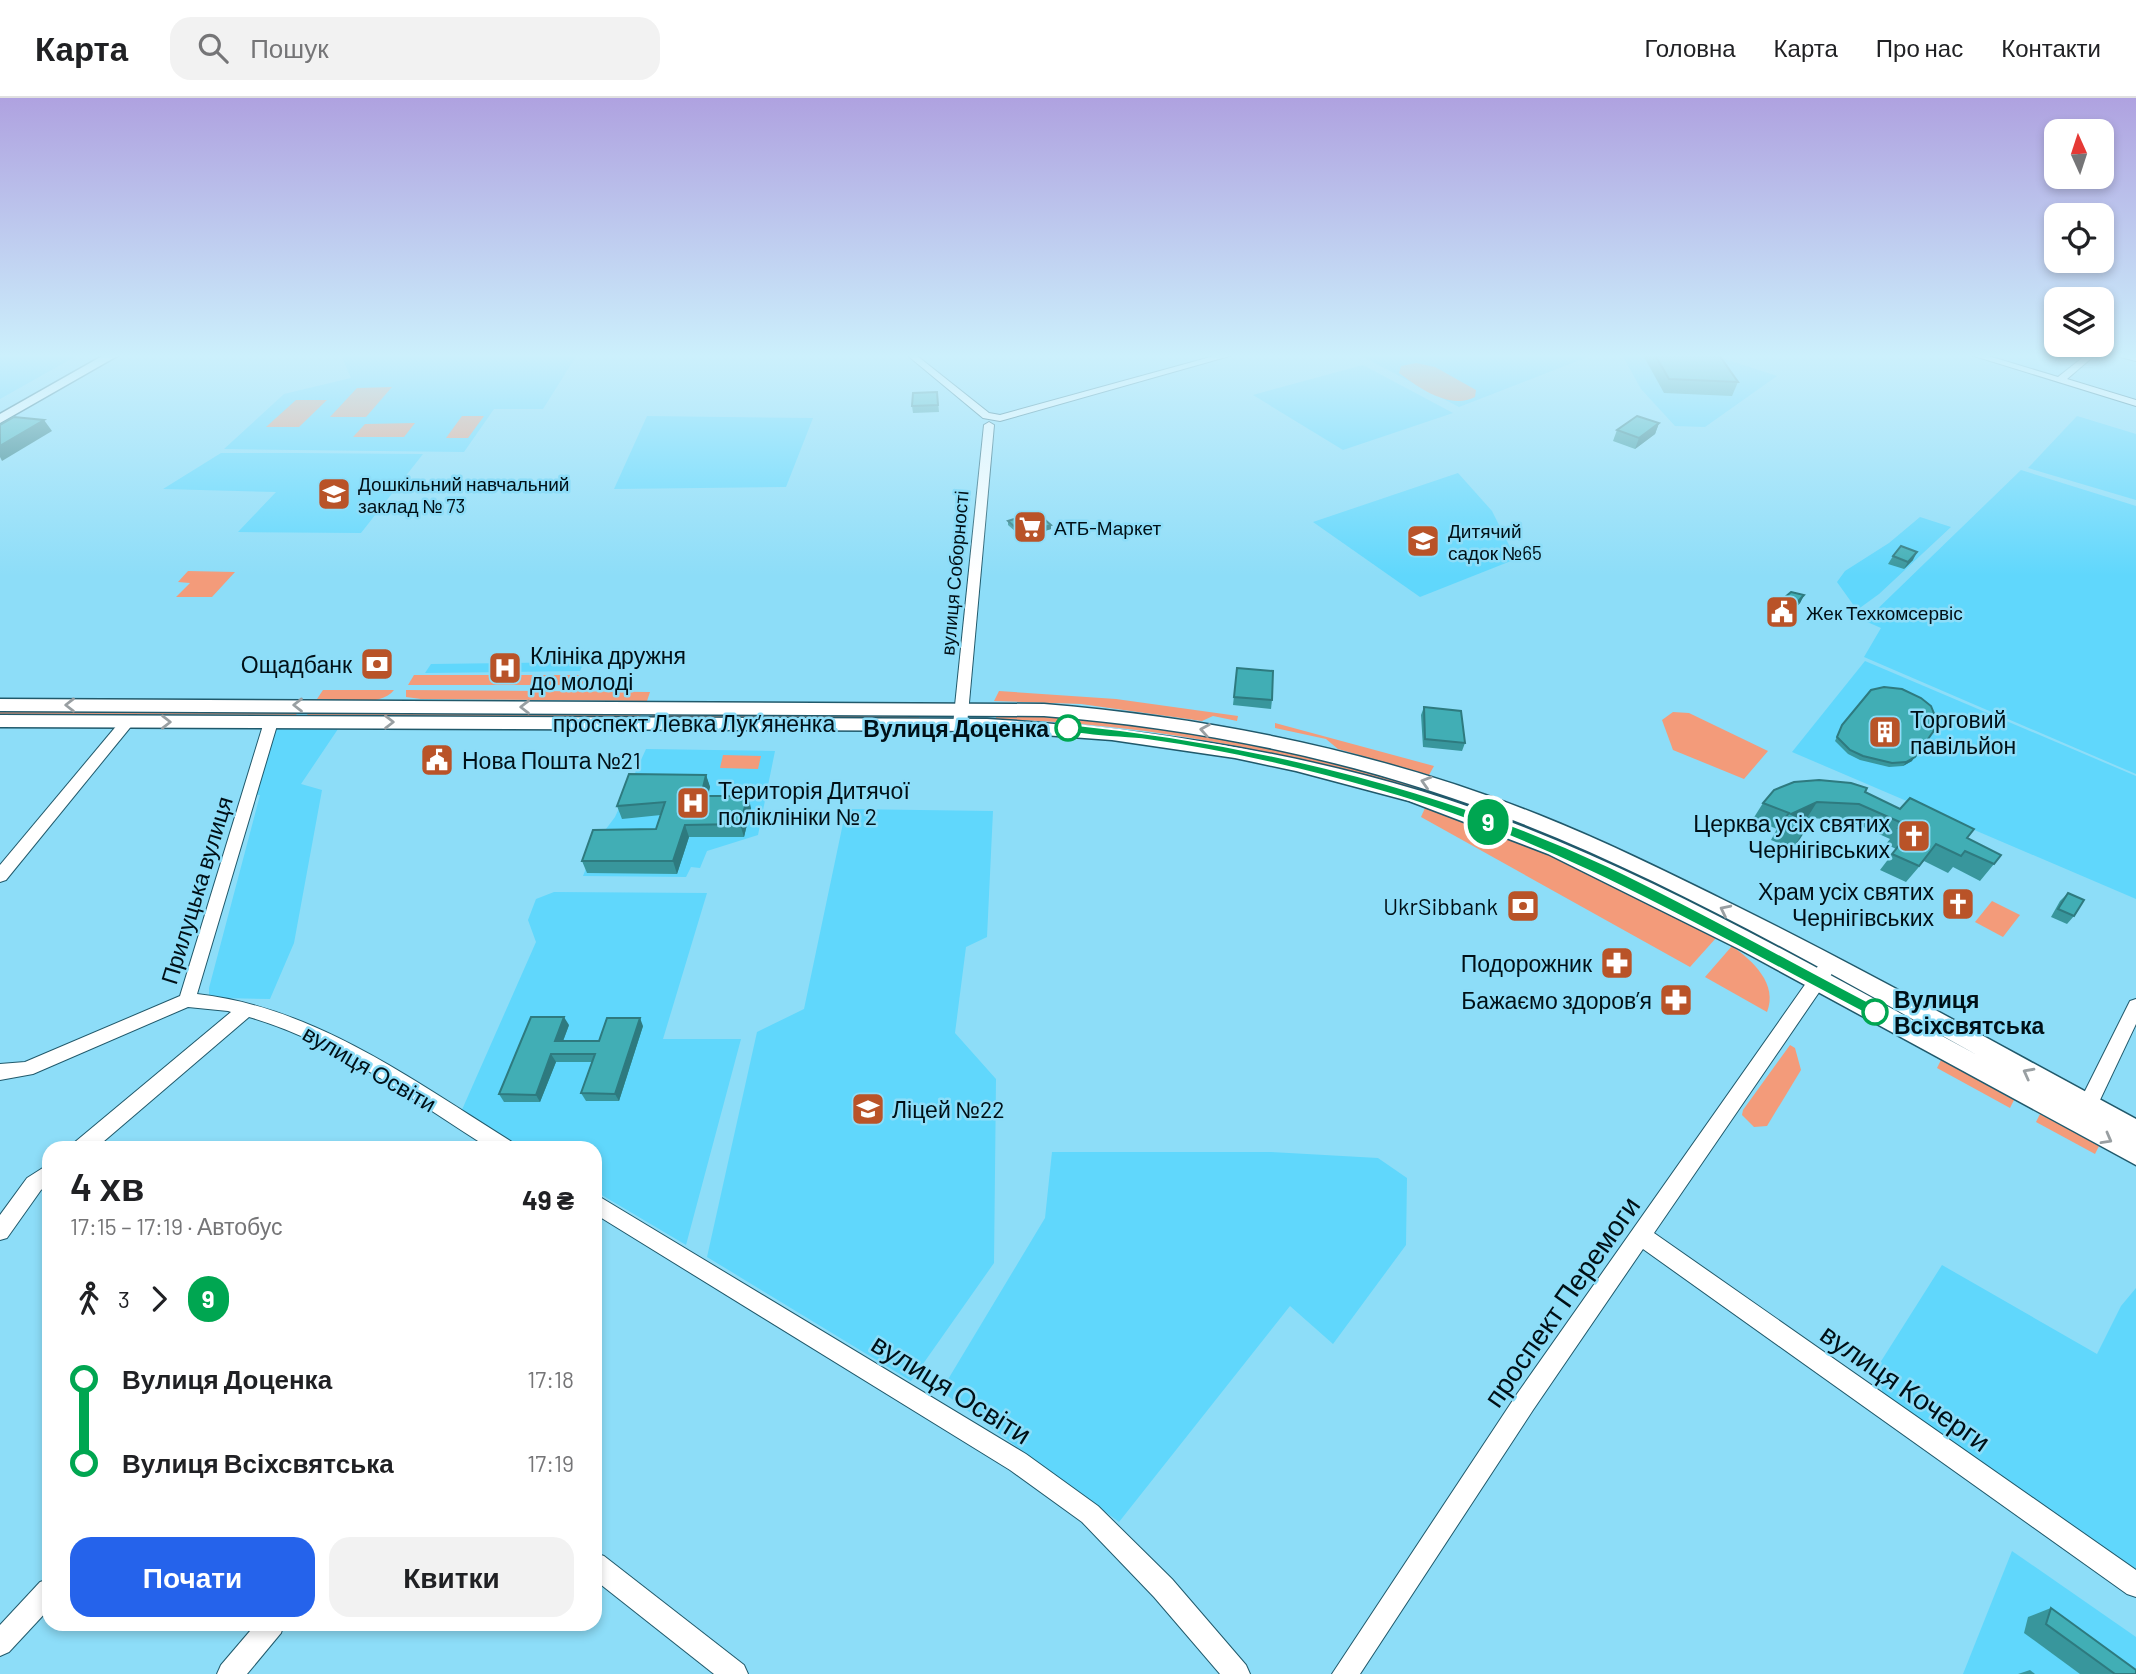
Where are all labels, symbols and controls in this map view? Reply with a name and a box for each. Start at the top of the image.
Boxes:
search box [170,17,660,80]
text: Карта [35,28,128,68]
icon: search [194,29,232,67]
text: Пошук [250,32,329,63]
text: Головна [1644,33,1736,62]
text: Карта [1774,33,1838,62]
text: Про нас [1876,33,1963,62]
text: Контакти [2001,33,2101,62]
north arrow [2044,119,2114,189]
map controls [2044,119,2114,357]
button: locate [2044,203,2114,273]
button: layers [2044,287,2114,357]
place label: Дошкільний навчальний заклад № 73 [358,472,569,517]
school or university icon: Дошкільний навчальний заклад № 73 [315,475,353,513]
street label: вулиця Соборності [935,490,973,656]
supermarket icon: АТБ-Маркет [1011,508,1049,546]
place label: АТБ-Маркет [1054,516,1161,539]
place label: Дитячий садок №65 [1448,519,1542,564]
school or university icon: Дитячий садок №65 [1404,522,1442,560]
public building icon: Жек Техкомсервіс [1763,593,1801,631]
place label: Жек Техкомсервіс [1806,601,1963,624]
place label: Клініка дружня до молоді [530,641,686,695]
bank icon: Ощадбанк [358,645,396,683]
hospital icon: Клініка дружня до молоді [486,649,524,687]
place label: Ощадбанк [241,650,353,678]
one-way arrow [64,697,75,713]
one-way arrow [292,698,303,713]
one-way arrow [519,699,530,715]
place label: Торговий павільйон [1910,705,2016,759]
street label: проспект Левка Лукʼяненка [553,709,835,737]
building icon: Торговий павільйон [1866,713,1904,751]
one-way arrow [161,714,172,729]
one-way arrow [384,714,394,730]
place label: Вулиця Доценка [863,714,1049,742]
marker: Вулиця Доценка [1055,715,1081,741]
one-way arrow [1199,723,1211,738]
public building icon: Нова Пошта №21 [418,741,456,779]
place label: Нова Пошта №21 [462,746,641,774]
place label: Територія Дитячої поліклініки № 2 [718,776,910,830]
one-way arrow [1421,776,1433,791]
hospital icon: Територія Дитячої поліклініки № 2 [674,784,712,822]
street label: Прилуцька вулиця [154,793,238,987]
line badge: 9 [1465,799,1511,845]
text: 9 [1482,807,1494,836]
place label: Церква усіх святих Чернігівських [1693,809,1890,863]
church icon: Церква усіх святих Чернігівських [1895,817,1933,855]
place label: Храм усіх святих Чернігівських [1758,877,1934,931]
church icon: Храм усіх святих Чернігівських [1939,885,1977,923]
bank icon: UkrSibbank [1504,887,1542,925]
place label: UkrSibbank [1383,892,1498,920]
one-way arrow [1720,905,1732,919]
pharmacy icon: Подорожник [1598,944,1636,982]
place label: Подорожник [1461,949,1593,977]
pharmacy icon: Бажаємо здоровʼя [1657,981,1695,1019]
place label: Вулиця Всіхсвятська [1894,985,2044,1039]
place label: Бажаємо здоровʼя [1461,986,1652,1014]
marker: Вулиця Всіхсвятська [1862,999,1888,1025]
street label: вулиця Освіти [298,1019,442,1117]
one-way arrow [2023,1067,2036,1081]
school or university icon: Ліцей №22 [849,1090,887,1128]
place label: Ліцей №22 [892,1095,1005,1123]
one-way arrow [2100,1131,2112,1144]
text: 4 хв [70,1163,144,1209]
text: 49 ₴ [522,1184,574,1215]
street label: проспект Перемоги [1476,1189,1646,1413]
text: 17:15 – 17:19 · Автобус [70,1212,282,1240]
icon: walk [70,1280,108,1318]
icon: forward [140,1280,178,1318]
text: 9 [202,1284,215,1313]
text: 3 [118,1285,130,1313]
street label: вулиця Кочерги [1815,1316,1997,1458]
street label: вулиця Освіти [866,1325,1038,1451]
text: Вулиця Доценка [122,1363,332,1394]
text: 17:18 [527,1365,574,1393]
text: Вулиця Всіхсвятська [122,1447,394,1478]
text: 17:19 [527,1449,574,1477]
button: Почати [70,1537,315,1617]
button: Квитки [329,1537,574,1617]

